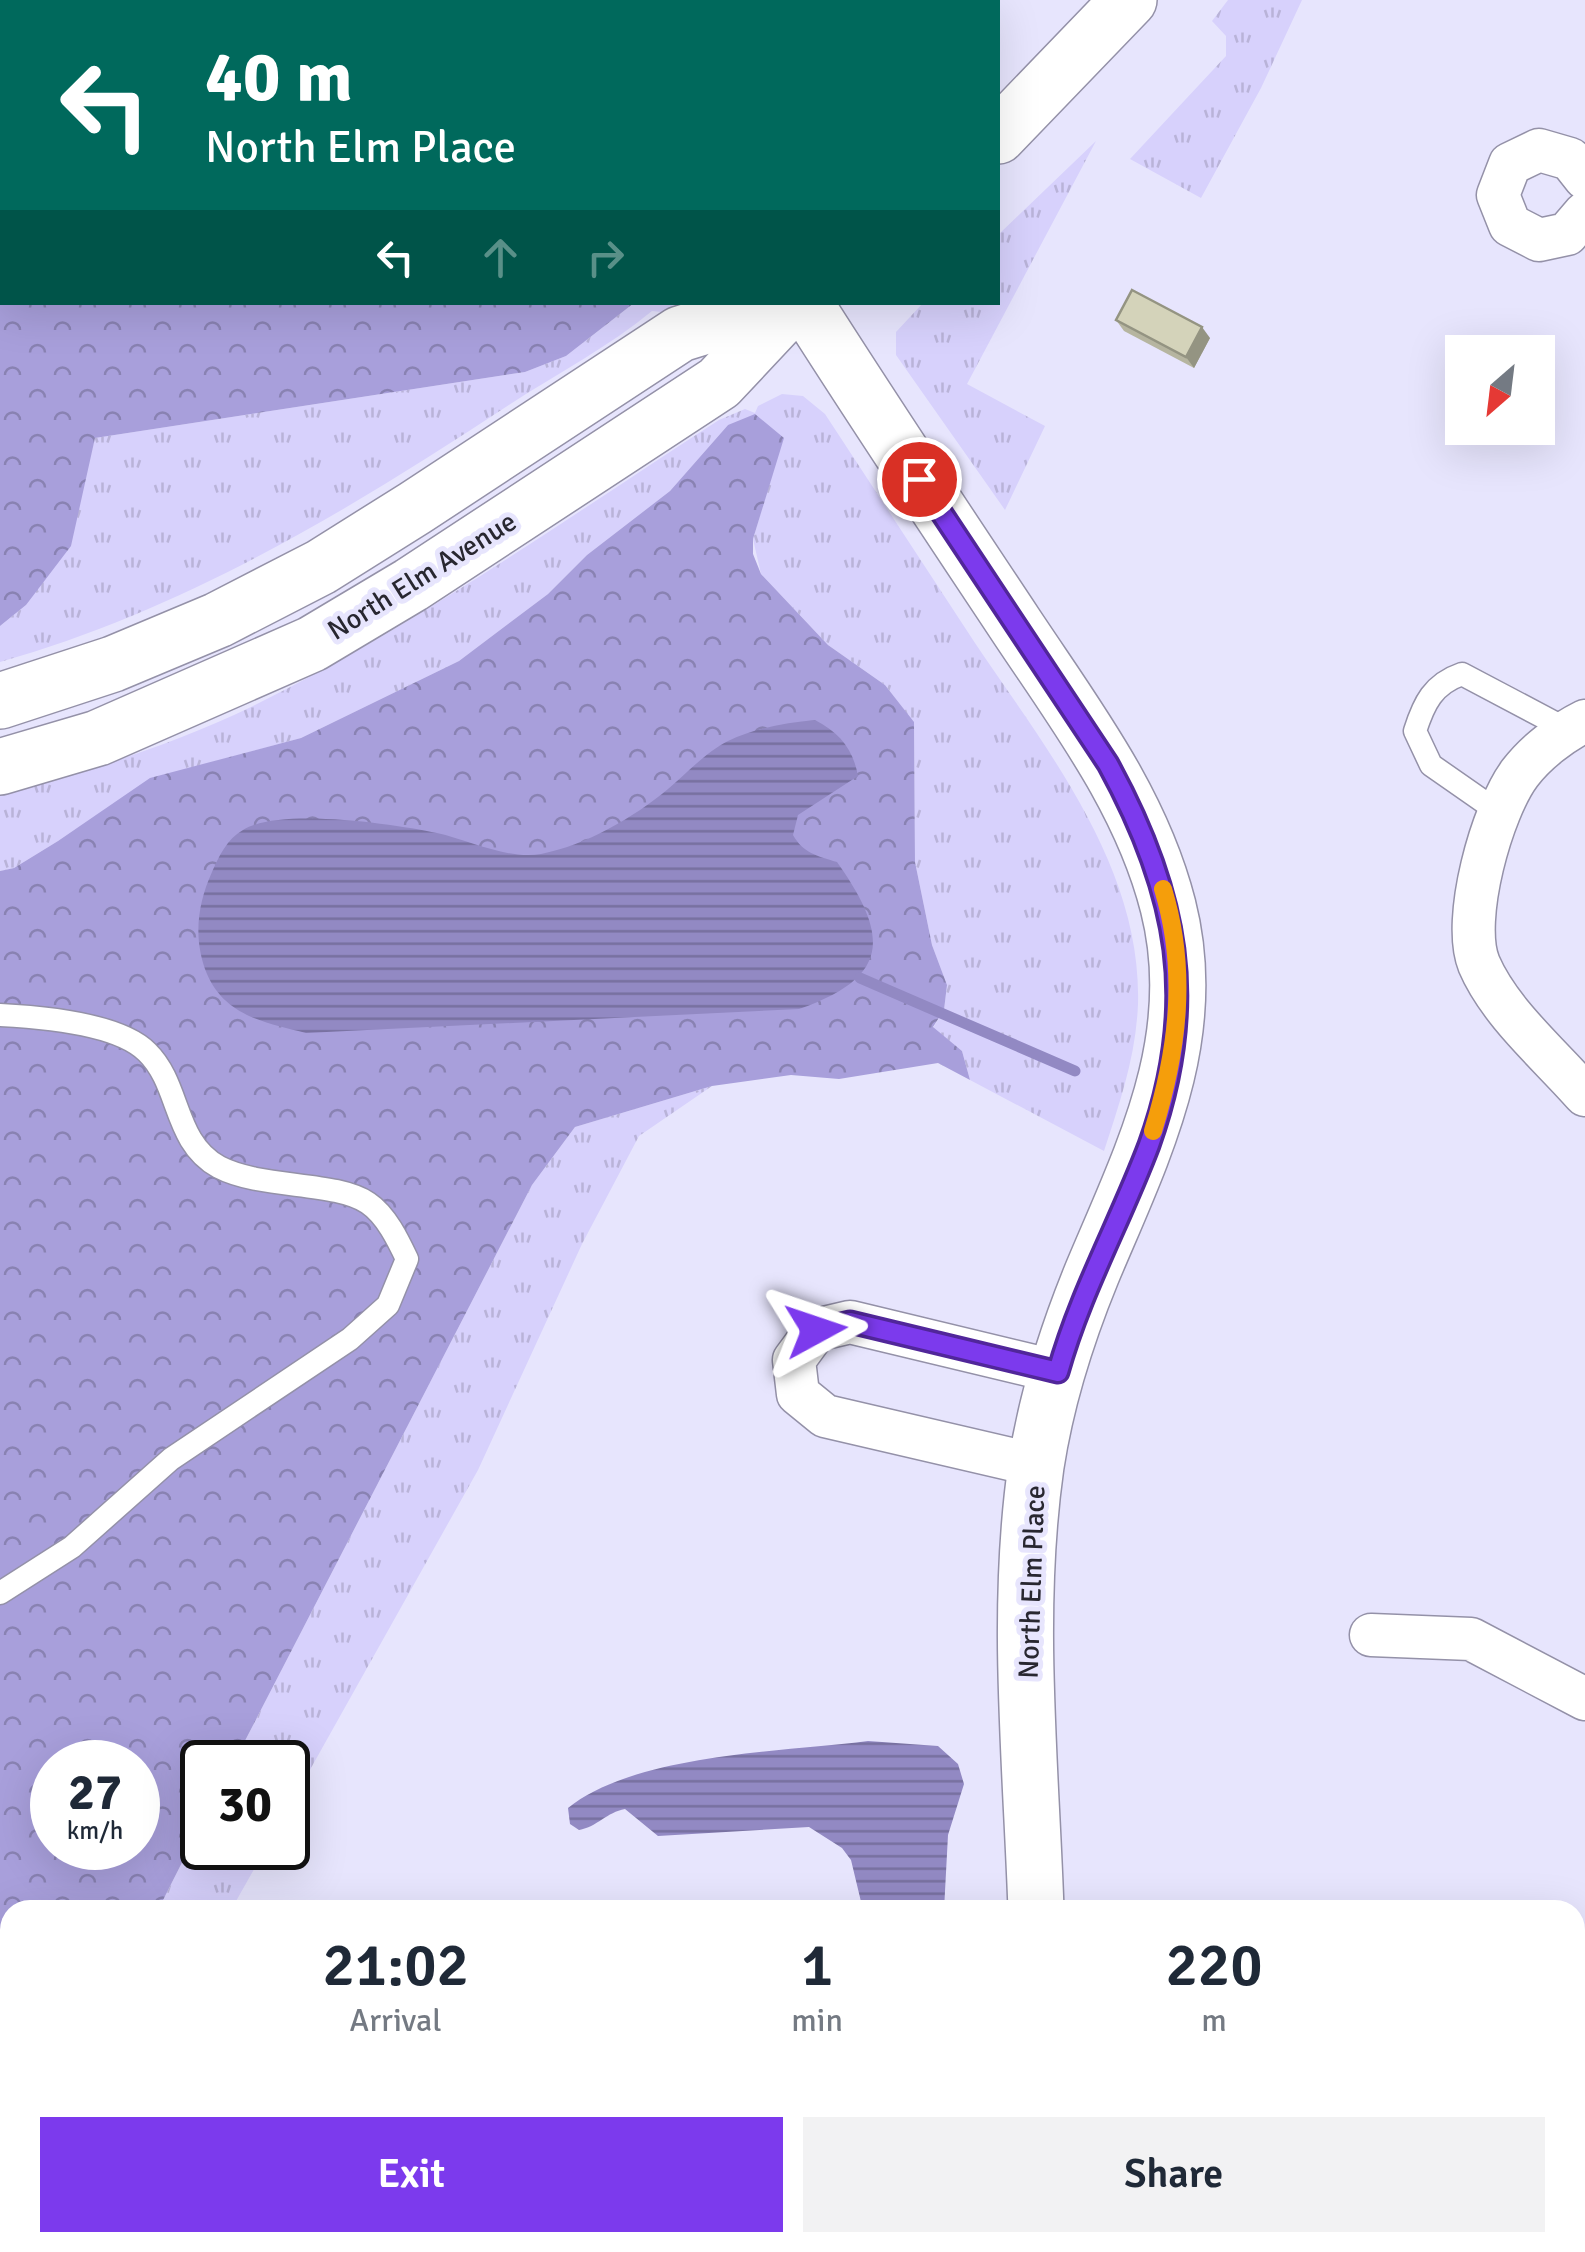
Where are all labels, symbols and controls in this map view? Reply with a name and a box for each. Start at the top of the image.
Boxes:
text: 40 m [205,34,353,120]
icon: left [40,40,170,170]
text: North Elm Place [205,120,516,175]
icon: left [368,230,423,285]
icon: ahead [473,230,528,285]
icon: right [578,230,633,285]
north arrow [1445,335,1555,445]
map controls [1445,335,1555,445]
pin [877,437,962,522]
icon: arrive [892,452,947,507]
street label: North Elm Avenue [321,504,523,648]
position arrow [764,1278,868,1382]
street label: North Elm Place [1012,1485,1052,1679]
speed limit sign: 30 [180,1740,310,1870]
text: 27 [68,1762,122,1824]
text: km/h [67,1815,123,1846]
text: 21:02 [322,1929,469,2003]
text: 1 [801,1929,833,2003]
text: 220 [1165,1929,1263,2003]
text: Arrival [350,2001,442,2040]
text: min [791,2001,843,2040]
text: m [1201,2001,1227,2040]
button: Exit [40,2117,783,2232]
button: Share [803,2117,1545,2232]

